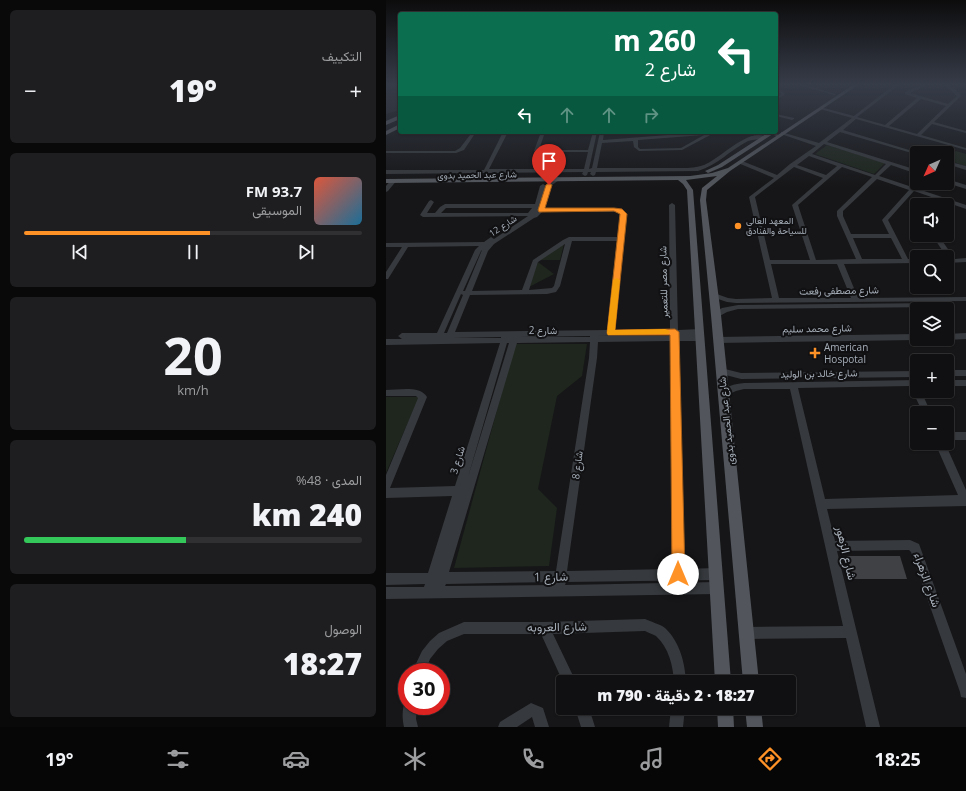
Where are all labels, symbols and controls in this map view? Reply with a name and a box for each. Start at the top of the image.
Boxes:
text: 260 m [613,21,696,59]
icon: left [710,28,762,80]
text: التكييف [322,47,362,65]
text: شارع 2 [645,57,696,81]
text: 19° [169,70,217,111]
text: − [24,75,37,105]
text: + [349,75,362,105]
icon: left [514,104,536,126]
icon: ahead [556,104,578,126]
icon: ahead [598,104,620,126]
icon: right [640,104,662,126]
pin [532,144,566,185]
north arrow [910,146,954,190]
map controls [910,146,954,450]
icon: arrive [538,150,560,172]
street label: شارع عبد الحميد بدوى [437,167,517,182]
text: 93.7 FM [246,181,302,201]
button: sound [910,198,954,242]
text: الموسيقى [252,201,302,219]
street label: شارع 12 [486,212,519,239]
place label: المعهد العالى للسياحة والفنادق [746,214,807,237]
marker: المعهد العالى للسياحة والفنادق [733,221,743,231]
icon: previous [69,241,91,263]
icon: pause [182,241,204,263]
icon: next [295,241,317,263]
street label: شارع مصر للتعمير [655,246,671,319]
button: search [910,250,954,294]
street label: شارع مصطفى رفعت [799,282,879,298]
button: layers [910,302,954,346]
text: 20 [163,319,223,390]
street label: شارع محمد سليم [782,320,852,336]
street label: شارع 2 [529,323,557,337]
place label: American Hospotal [824,340,868,366]
marker: American Hospotal [809,347,821,359]
button: + [910,354,954,398]
street label: شارع خالد بن الوليد [780,365,858,381]
street label: شارع عبد الحميد بدوى [714,376,738,466]
text: km/h [177,381,209,399]
button: − [910,406,954,450]
street label: شارع 3 [446,444,468,476]
street label: شارع 8 [568,450,586,480]
text: المدى · 48% [296,471,362,489]
text: 240 km [252,494,362,535]
street label: شارع الزهور [831,523,861,582]
street label: شارع الزهراء [909,550,945,610]
position arrow [657,553,699,595]
street label: شارع 1 [534,568,568,586]
street label: شارع العروبه [527,617,587,637]
text: الوصول [324,620,362,638]
text: 18:27 [283,643,362,684]
speed limit sign: 30 [398,663,450,715]
text: 18:27 · 2 دقيقة · 790 m [597,685,755,705]
icon: filters [164,745,192,773]
icon: car [282,745,310,773]
icon: climate [401,745,429,773]
icon: phone [519,745,547,773]
icon: music [638,745,666,773]
icon: directions [756,745,784,773]
text: 19° [45,747,74,771]
text: 18:25 [874,747,921,771]

